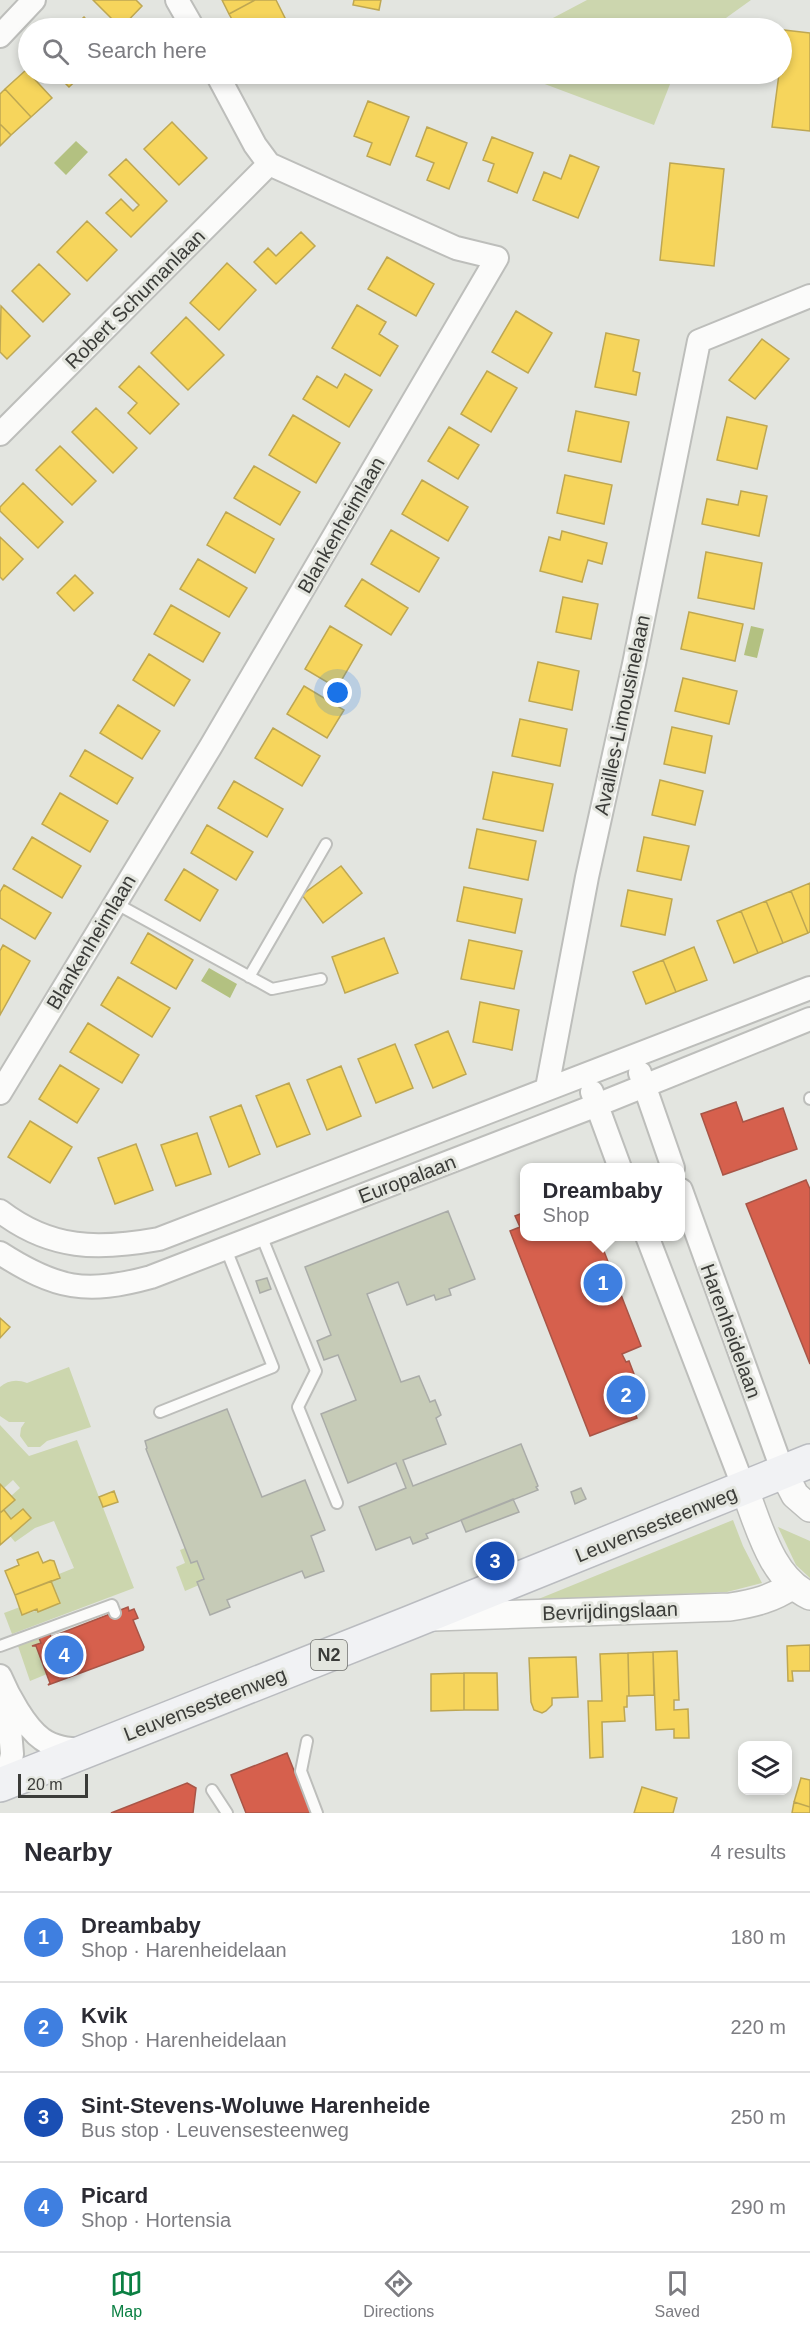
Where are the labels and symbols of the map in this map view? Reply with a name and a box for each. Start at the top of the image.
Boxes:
street label: Robert Schumanlaan [61,225,209,373]
street label: Blankenheimlaan [293,453,389,597]
street label: Availles-Limousinelaan [590,613,654,817]
your location [323,678,352,707]
street label: Blankenheimlaan [42,871,140,1013]
street label: Europalaan [355,1150,459,1208]
pin: 1 [584,1260,622,1306]
street label: Harenheidelaan [697,1261,765,1401]
pin: 2 [606,1372,646,1418]
street label: Leuvensesteenweg [572,1482,740,1566]
pin: 3 [476,1538,514,1584]
street label: Bevrijdingslaan [542,1598,678,1624]
pin: 4 [44,1632,84,1678]
road number: N2 [311,1640,347,1670]
street label: Leuvensesteenweg [121,1663,289,1745]
scale bar [18,1771,88,1798]

